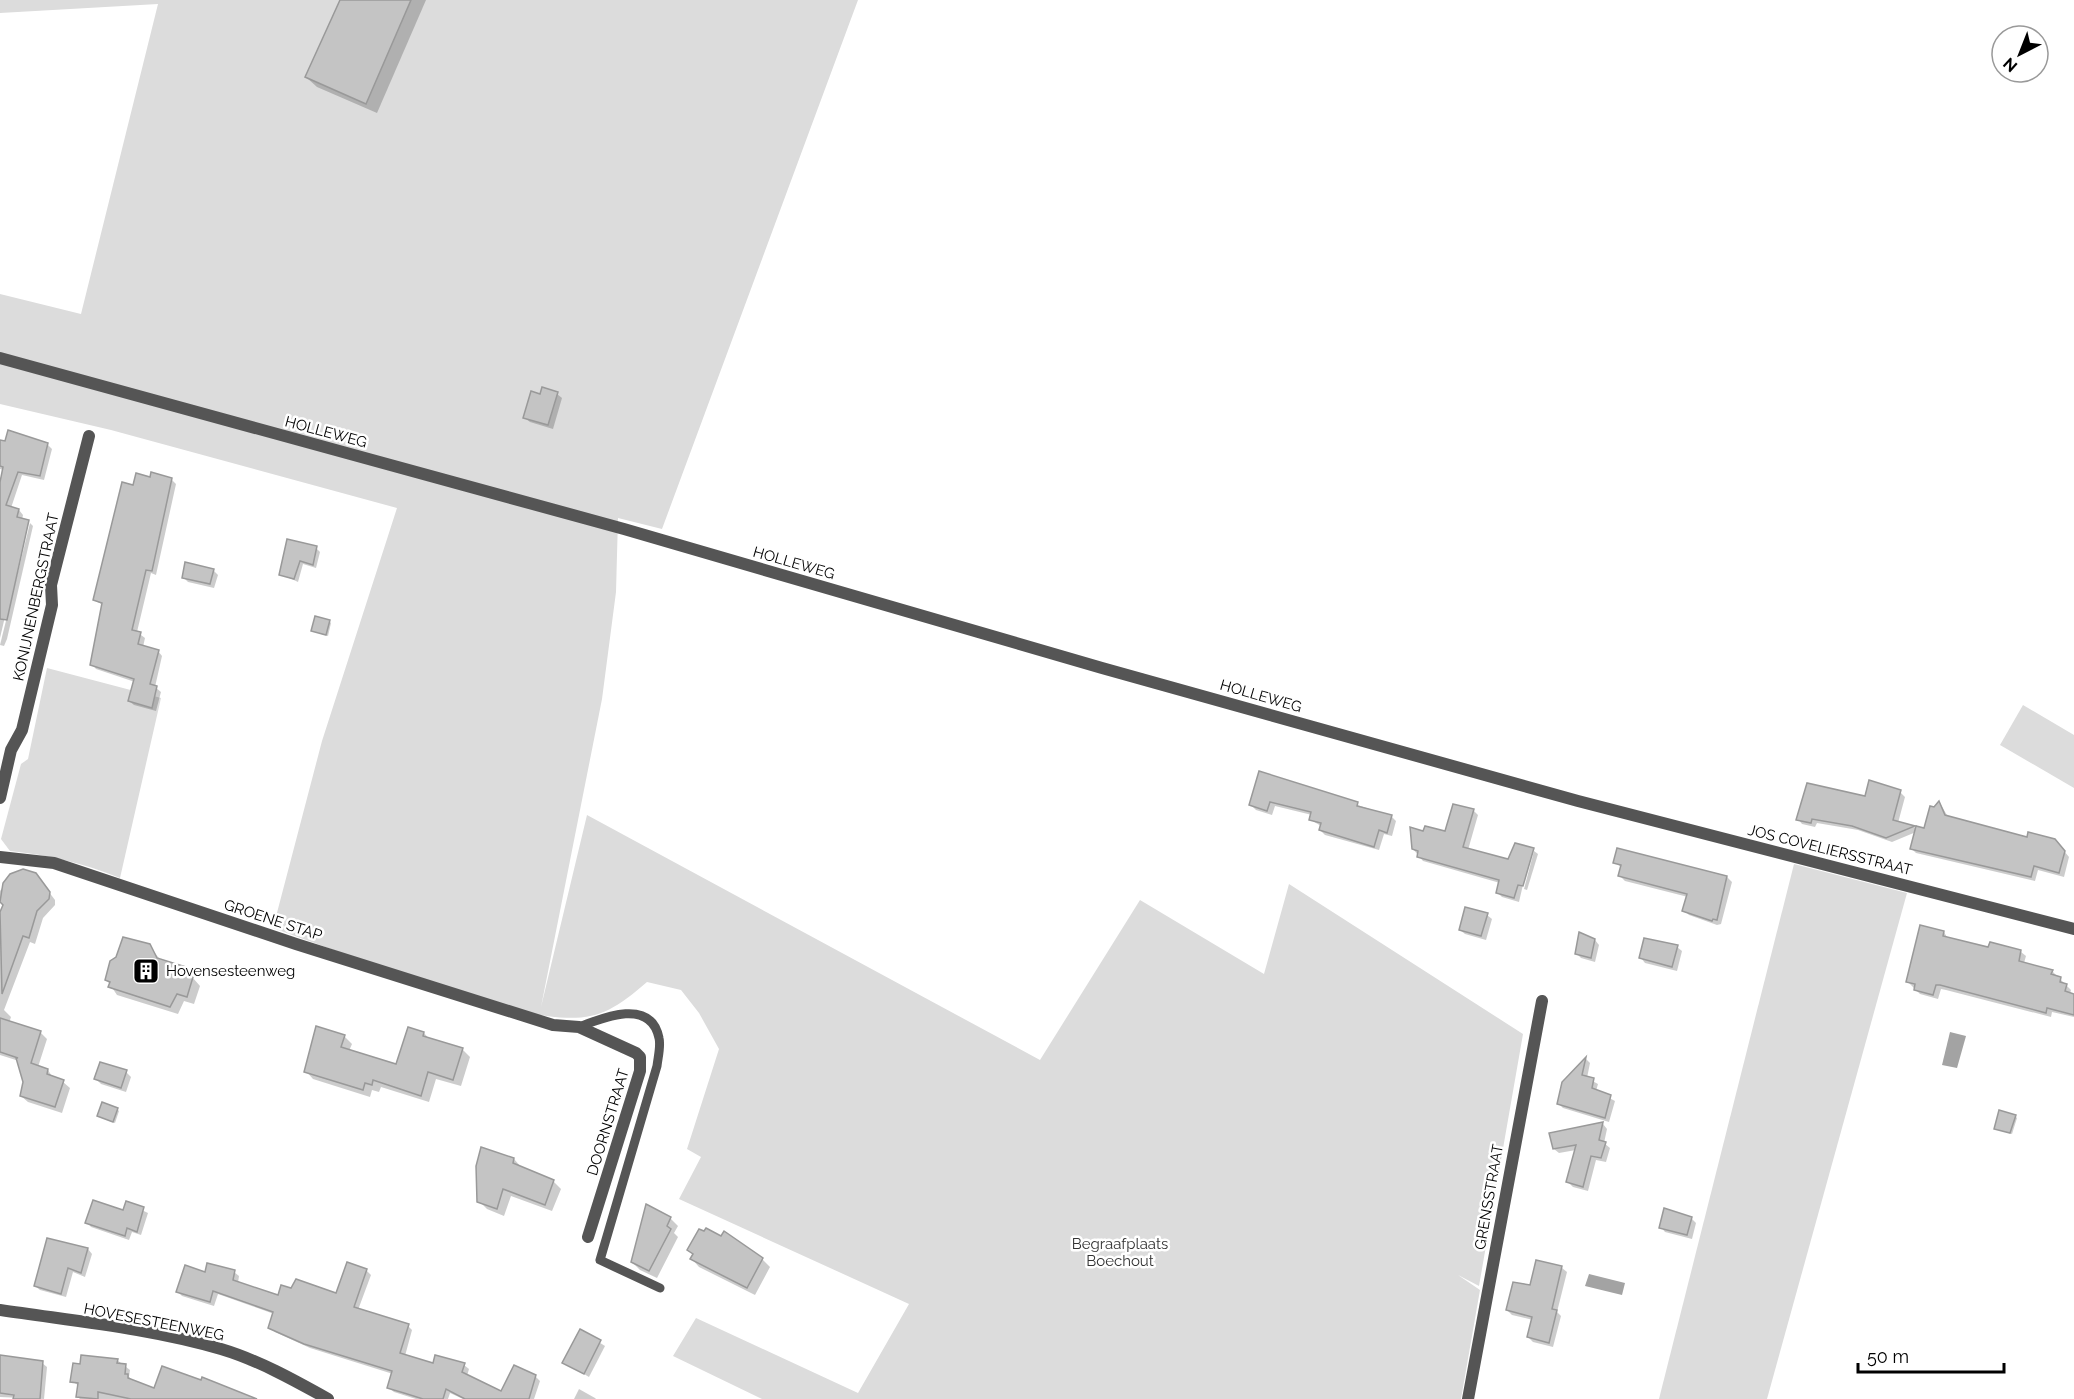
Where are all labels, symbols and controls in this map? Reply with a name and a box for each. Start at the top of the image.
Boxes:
north arrow [1990,24,2050,84]
text: N [1999,54,2021,76]
street label: HOLLEWEG [283,412,369,452]
street label: KONIJNENBERGSTRAAT [9,511,63,683]
street label: HOLLEWEG [751,543,837,583]
street label: HOLLEWEG [1218,676,1304,716]
street label: JOS COVELIERSSTRAAT [1746,821,1914,879]
street label: GROENE STAP [222,896,324,944]
building icon: Hovensesteenweg [131,956,161,986]
place label: Hovensesteenweg [166,962,295,980]
street label: DOORNSTRAAT [583,1066,633,1178]
street label: GRENSSTRAAT [1471,1143,1507,1251]
park label: Begraafplaats Boechout [1072,1235,1168,1270]
street label: HOVESESTEENWEG [82,1300,226,1344]
scale bar [1858,1336,2004,1374]
text: 50 m [1867,1346,1909,1367]

